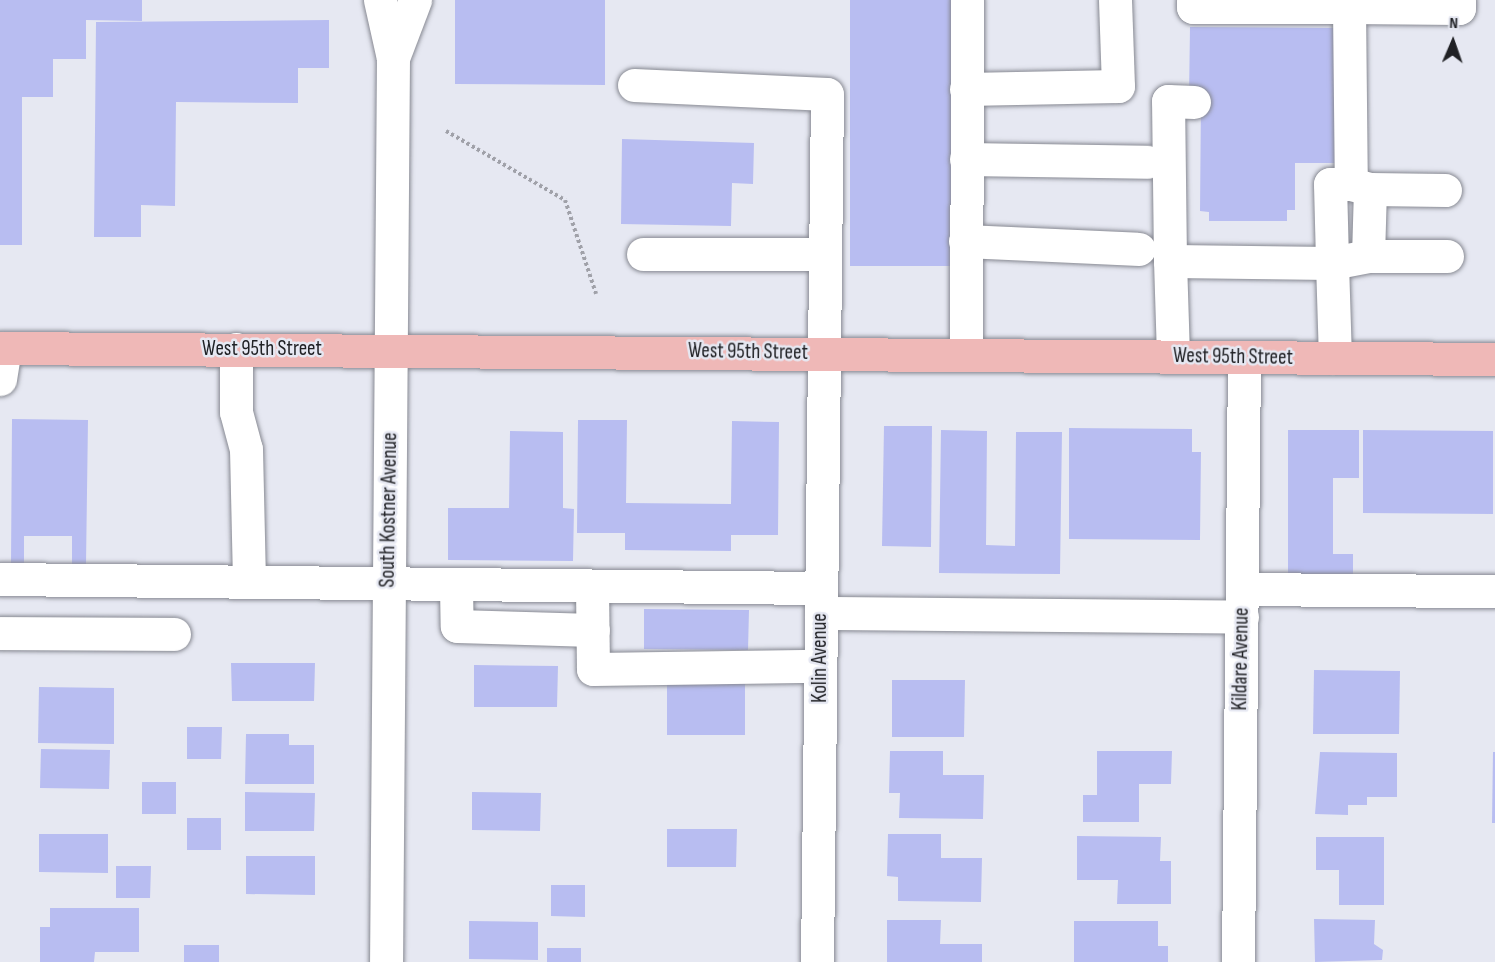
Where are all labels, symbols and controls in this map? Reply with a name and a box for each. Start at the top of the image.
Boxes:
north arrow [1423,12,1483,72]
text: N [1449,14,1458,33]
street label: West 95th Street [202,336,322,362]
street label: West 95th Street [688,338,808,366]
street label: West 95th Street [1173,343,1293,371]
street label: South Kostner Avenue [375,432,403,588]
street label: Kildare Avenue [1228,607,1254,711]
street label: Kolin Avenue [807,613,833,703]

